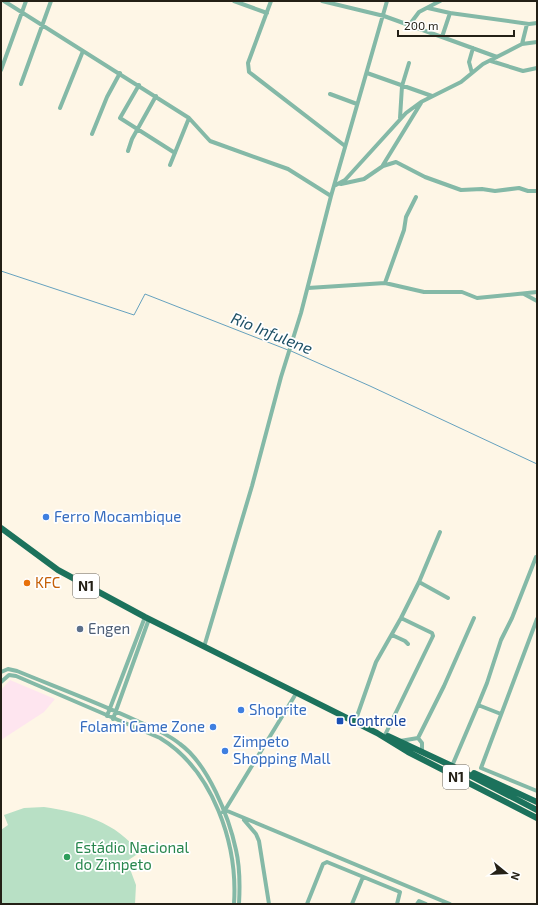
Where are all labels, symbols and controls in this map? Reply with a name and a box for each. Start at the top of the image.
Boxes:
scale bar [398,12,514,38]
text: 200 m [404,18,438,32]
water label: Rio Infulene [229,308,316,358]
place label: Ferro Mocambique [54,507,181,525]
marker: Ferro Mocambique [41,512,51,522]
place label: KFC [35,573,61,591]
road number: N1 [73,574,99,598]
marker: KFC [22,578,32,588]
place label: Engen [88,619,130,637]
marker: Engen [75,624,85,634]
place label: Shoprite [249,700,307,718]
marker: Shoprite [236,705,246,715]
place label: Controle [348,711,406,729]
marker: Controle [335,716,345,726]
place label: Folami Game Zone [80,717,205,735]
marker: Folami Game Zone [208,722,218,732]
place label: Zimpeto Shopping Mall [233,732,331,767]
marker: Zimpeto Shopping Mall [220,746,230,756]
road number: N1 [443,765,469,789]
place label: Estádio Nacional do Zimpeto [75,838,189,873]
marker: Estádio Nacional do Zimpeto [62,852,72,862]
north arrow [486,853,526,893]
text: N [509,870,523,882]

